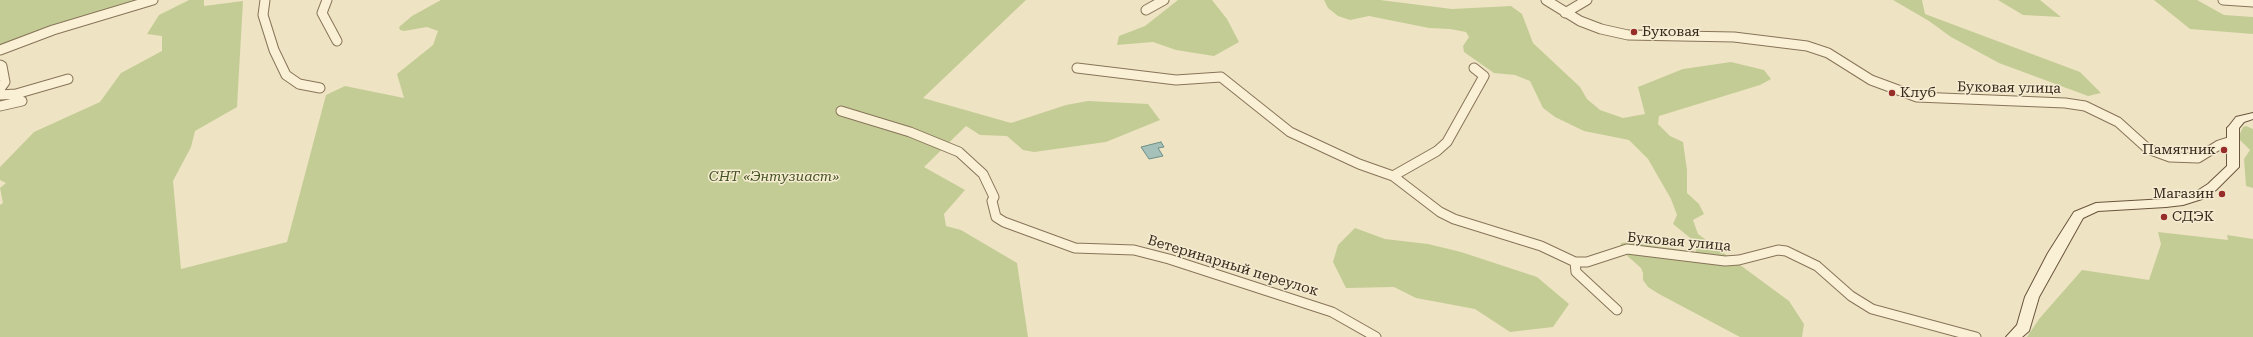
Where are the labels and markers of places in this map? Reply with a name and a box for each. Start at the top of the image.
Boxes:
place label: Буковая [1642,24,1700,40]
marker: Буковая [1629,27,1639,37]
place label: Клуб [1900,85,1936,101]
marker: Клуб [1887,88,1897,98]
place label: Памятник [2142,142,2216,158]
marker: Памятник [2219,145,2229,155]
place label: Магазин [2153,186,2214,202]
marker: Магазин [2217,189,2227,199]
place label: СДЭК [2172,209,2214,225]
marker: СДЭК [2159,212,2169,222]

